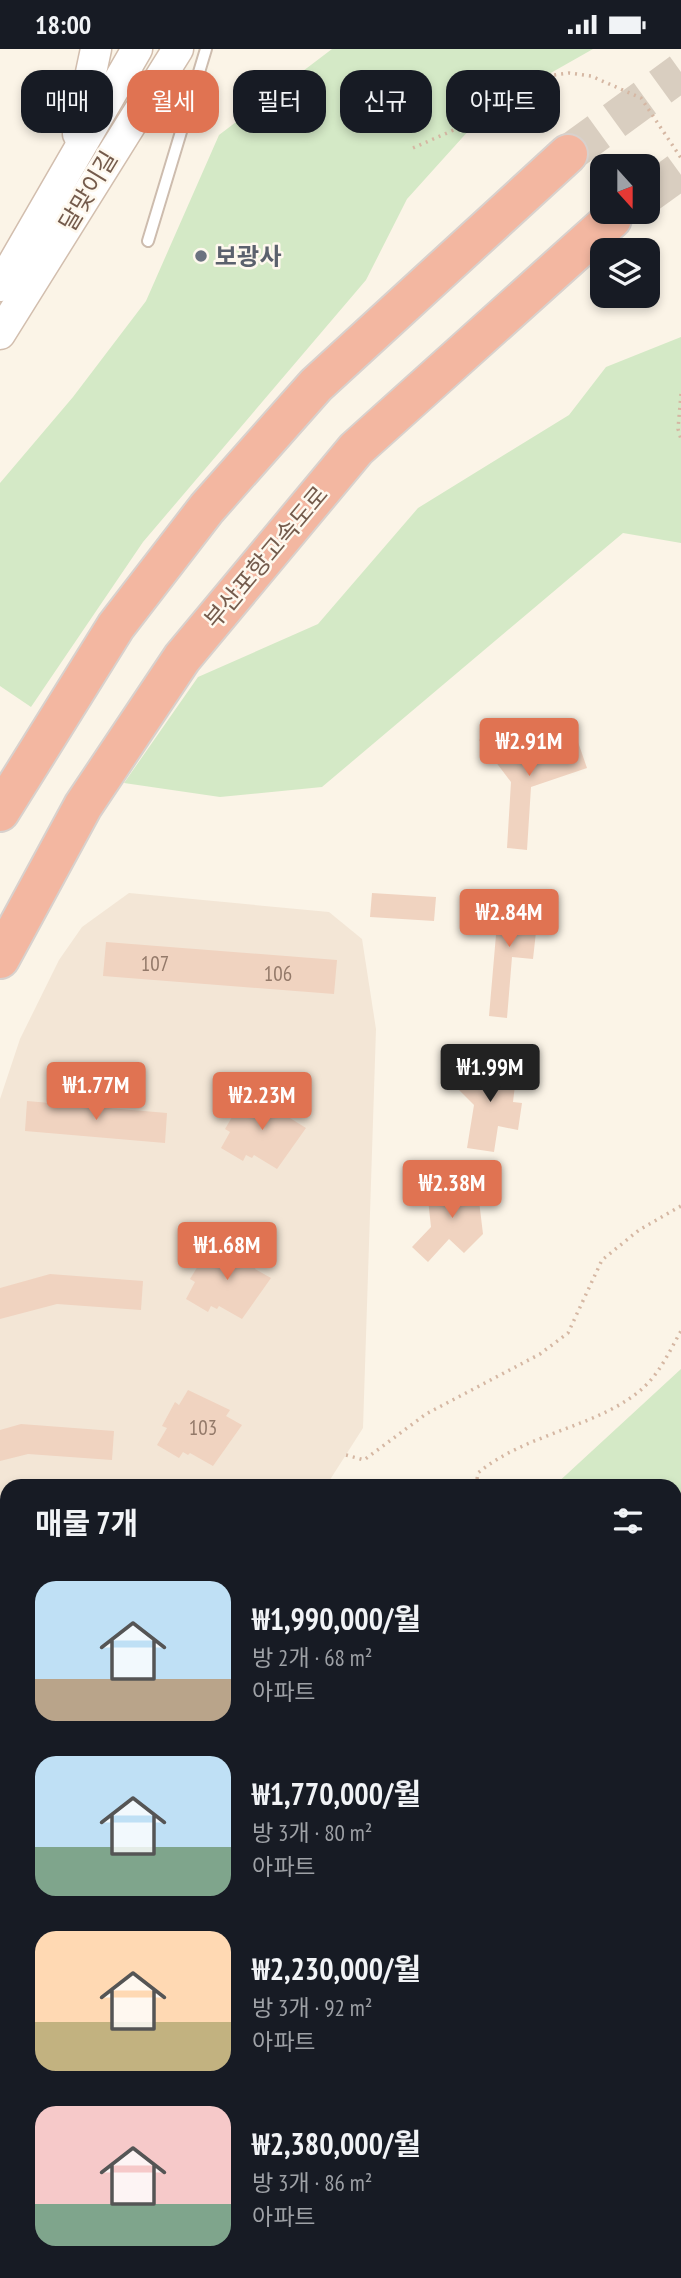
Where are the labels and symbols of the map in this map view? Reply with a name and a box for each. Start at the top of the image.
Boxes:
street label: 달맞이길 [52,145,124,237]
north arrow [590,154,660,224]
place label: 보광사 [215,241,281,272]
marker: 보광사 [193,248,209,264]
street label: 부산포항고속도로 [197,479,335,635]
pin: ₩2.91M [472,719,586,778]
pin: ₩2.84M [452,890,566,949]
house number: 107 [141,950,169,977]
house number: 106 [264,960,292,987]
pin: ₩1.99M [433,1045,547,1104]
pin: ₩1.77M [39,1063,153,1122]
pin: ₩2.23M [205,1073,319,1132]
pin: ₩2.38M [395,1161,509,1220]
pin: ₩1.68M [170,1223,284,1282]
house number: 103 [189,1414,217,1441]

